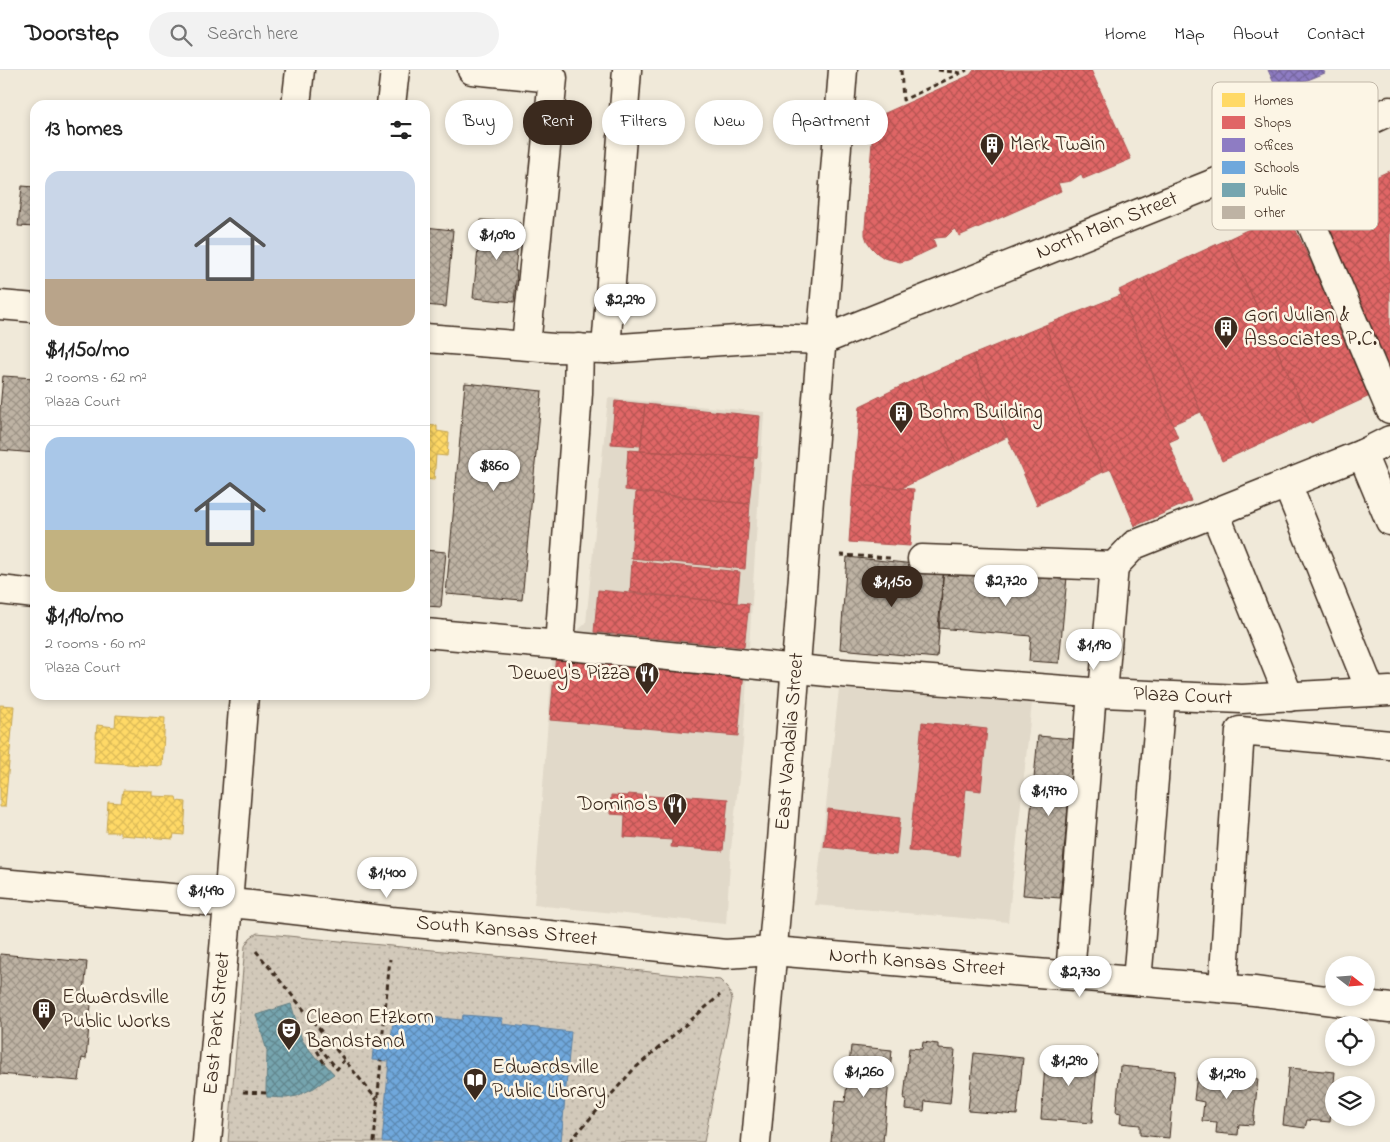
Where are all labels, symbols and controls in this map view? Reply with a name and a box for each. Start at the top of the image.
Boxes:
search box [149,12,499,57]
text: Doorstep [25,17,119,52]
icon: search [167,21,195,49]
text: Search here [207,21,298,48]
text: Home [1105,22,1146,48]
text: Map [1174,22,1205,48]
text: About [1233,22,1279,48]
text: Contact [1307,22,1365,48]
legend [1212,82,1378,230]
text: Homes [1254,91,1294,112]
chip: Buy [445,100,513,145]
chip: Rent [523,100,592,145]
chip: Filters [602,100,685,145]
chip: New [695,100,763,145]
chip: Apartment [773,100,888,145]
text: Shops [1254,113,1292,134]
text: 13 homes [45,115,123,145]
icon: filters [387,116,415,144]
place label: Mark Twain [1010,130,1105,160]
building icon: Mark Twain [979,132,1005,166]
text: Offices [1254,136,1294,157]
text: Schools [1254,158,1299,179]
text: Public [1254,181,1288,202]
street label: North Main Street [1032,184,1183,268]
text: Other [1254,203,1286,224]
icon: home [185,204,275,294]
pin: $1,090 [456,218,538,261]
text: $1,090 [479,223,515,247]
pin: $2,290 [584,284,666,326]
text: $2,290 [605,288,645,312]
place label: Gori Julian & Associates P.C. [1244,301,1377,355]
building icon: Gori Julian & Associates P.C. [1213,315,1239,349]
text: $1,150/mo [45,336,129,366]
text: 2 rooms · 62 m² [45,366,147,390]
text: Plaza Court [45,390,121,414]
place label: Bohm Building [917,398,1043,430]
building icon: Bohm Building [888,400,914,434]
pin: $860 [464,450,524,492]
text: $860 [479,454,509,478]
icon: home [185,469,275,559]
pin: $2,720 [965,564,1047,607]
pin: $1,150 [851,566,933,608]
text: $2,720 [985,569,1027,593]
text: $1,150 [873,570,911,594]
text: $1,190/mo [45,602,124,632]
pin: $1,190 [1053,628,1135,671]
text: 2 rooms · 60 m² [45,632,146,656]
text: $1,190 [1077,633,1111,657]
street label: East Vandalia Street [768,651,813,832]
text: Plaza Court [45,656,121,680]
place label: Dewey's Pizza [508,659,630,691]
restaurant icon: Dewey's Pizza [634,661,660,695]
street label: Plaza Court [1133,679,1233,714]
pin: $1,970 [1008,774,1090,817]
text: $1,970 [1031,779,1067,803]
place label: Domino's [576,790,658,820]
restaurant icon: Domino's [662,792,688,826]
pin: $1,400 [346,856,428,899]
text: $1,400 [368,861,406,885]
pin: $1,490 [165,874,247,917]
text: $1,490 [188,879,224,903]
street label: South Kansas Street [415,908,599,955]
street label: North Kansas Street [828,941,1006,985]
street label: East Park Street [196,951,239,1096]
pin: $2,730 [1039,956,1121,998]
north arrow [1325,956,1375,1006]
map controls [1325,956,1375,1126]
text: $2,730 [1060,960,1100,984]
place label: Edwardsville Public Works [62,983,171,1037]
building icon: Edwardsville Public Works [31,997,57,1031]
place label: Cleaon Etzkorn Bandstand [305,1003,434,1057]
button: locate [1325,1016,1375,1066]
theatre icon: Cleaon Etzkorn Bandstand [276,1017,302,1051]
pin: $1,290 [1028,1044,1110,1087]
text: $1,290 [1050,1049,1088,1073]
place label: Edwardsville Public Library [492,1053,606,1109]
pin: $1,260 [823,1056,905,1098]
pin: $1,290 [1186,1058,1268,1100]
text: $1,260 [844,1060,884,1084]
text: $1,290 [1208,1062,1246,1086]
library icon: Edwardsville Public Library [462,1067,488,1101]
button: layers [1325,1076,1375,1126]

